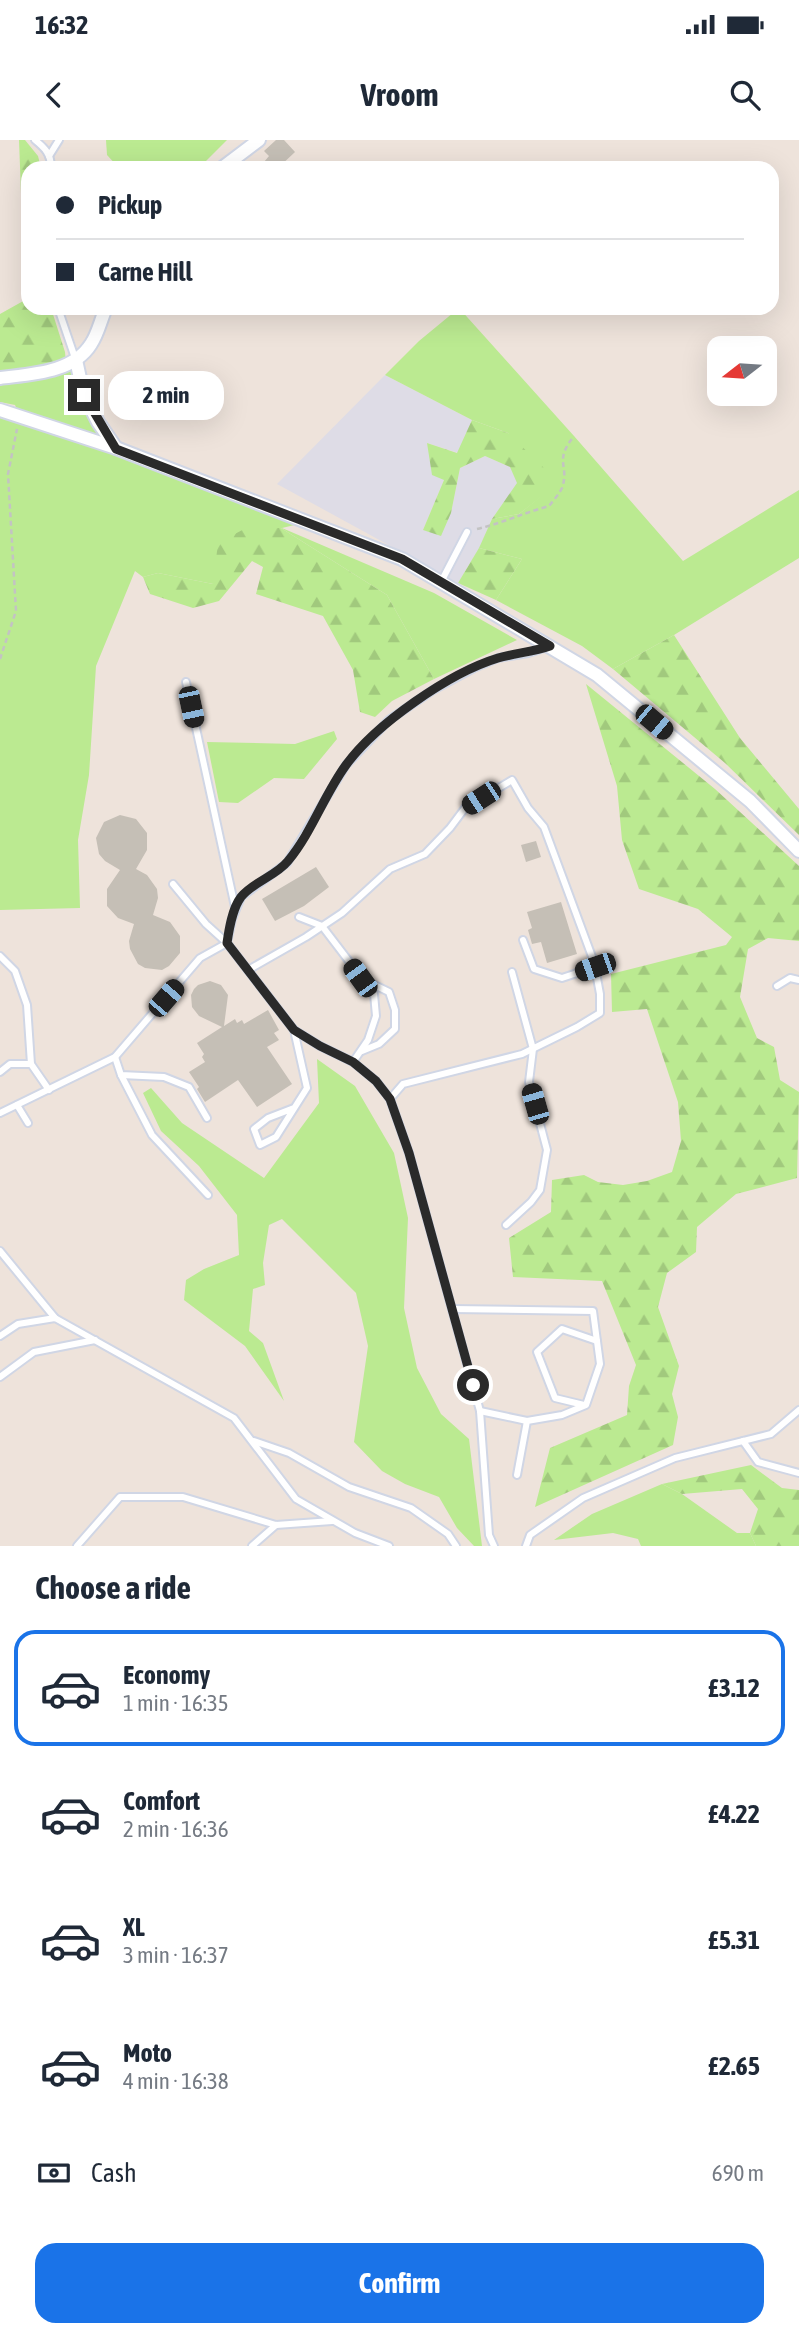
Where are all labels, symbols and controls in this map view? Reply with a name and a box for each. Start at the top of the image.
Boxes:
text: 16:32 [35,10,89,40]
icon: back [35,76,73,114]
text: Vroom [360,76,439,113]
icon: search [726,76,764,114]
text: Pickup [98,190,162,220]
text: Carne Hill [98,257,192,287]
north arrow [707,336,777,406]
map controls [707,336,777,406]
callout: 2 min [108,370,224,420]
route end [68,379,100,411]
text: 2 min [143,382,189,408]
car [177,684,206,730]
car [632,700,677,744]
car [458,778,505,818]
car [572,950,619,984]
car [340,955,381,1001]
car [145,975,188,1021]
car [520,1081,551,1127]
route start [457,1369,489,1401]
text: Choose a ride [35,1569,191,1606]
icon: car [39,1657,102,1720]
text: Economy [123,1660,210,1690]
text: £3.12 [708,1673,760,1703]
text: 1 min · 16:35 [123,1690,229,1716]
icon: car [39,1783,102,1846]
text: Comfort [123,1786,200,1816]
text: £4.22 [708,1799,760,1829]
text: 2 min · 16:36 [123,1816,229,1842]
icon: car [39,1909,102,1972]
text: XL [123,1912,145,1942]
text: £5.31 [708,1925,760,1955]
text: 3 min · 16:37 [123,1942,229,1968]
icon: car [39,2035,102,2098]
text: Moto [123,2038,172,2068]
text: £2.65 [708,2051,760,2081]
text: 4 min · 16:38 [123,2068,229,2094]
icon: cash [35,2154,73,2192]
text: Cash [91,2158,137,2188]
text: 690 m [712,2160,764,2186]
button: Confirm [35,2243,764,2323]

